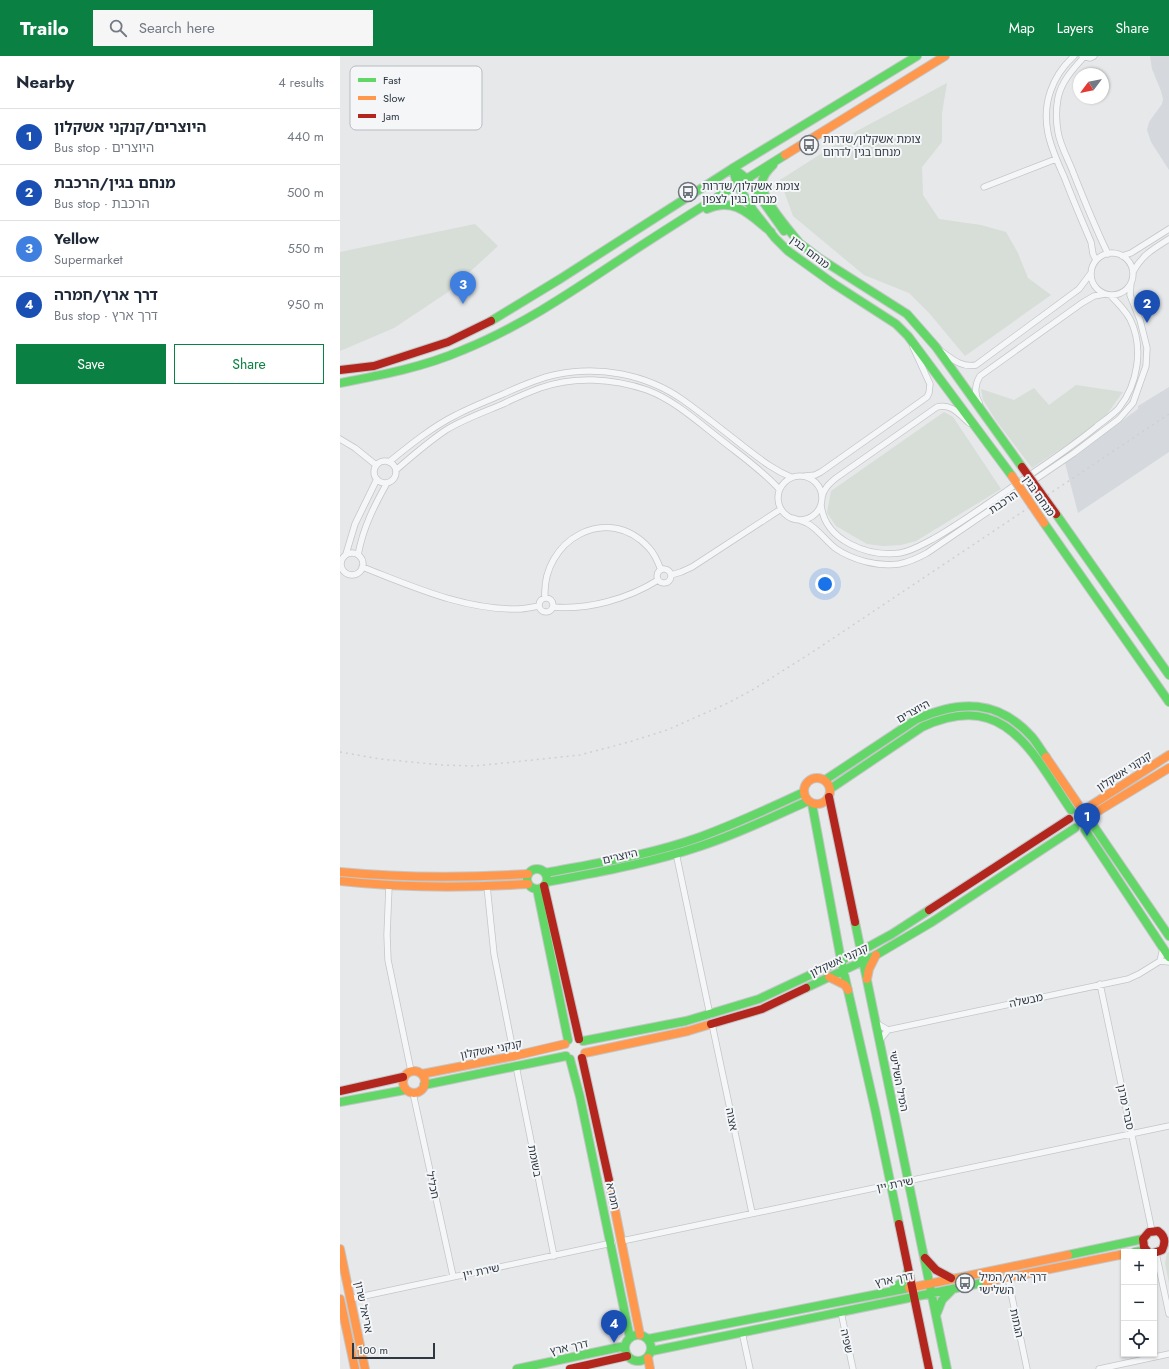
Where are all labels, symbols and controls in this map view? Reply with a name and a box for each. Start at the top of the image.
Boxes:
search box [93,10,373,46]
text: Trailo [20,15,69,42]
icon: search [107,17,129,39]
text: Search here [139,17,215,39]
text: Map [1009,18,1035,38]
text: Layers [1057,18,1093,38]
text: Share [1115,18,1149,38]
legend [350,66,482,130]
north arrow [1073,68,1109,104]
text: Nearby [16,70,74,94]
text: Fast [383,72,401,88]
text: 4 results [278,73,324,92]
text: Slow [383,90,405,106]
text: Jam [381,108,400,124]
text: היוצרים/קנקני אשקלון [54,116,206,138]
text: 1 [26,127,32,146]
text: 440 m [287,127,324,146]
place label: צומת אשקלון/שדרות מנחם בגין לדרום [823,131,921,160]
bus stop icon: צומת אשקלון/שדרות מנחם בגין לדרום [798,134,820,156]
text: Bus stop · היוצרים [54,138,154,157]
text: מנחם בגין/הרכבת [54,172,176,194]
place label: צומת אשקלון/שדרות מנחם בגין לצפון [702,178,800,207]
bus stop icon: צומת אשקלון/שדרות מנחם בגין לצפון [677,181,699,203]
text: 2 [25,183,33,202]
text: 500 m [287,183,324,202]
text: Bus stop · הרכבת [54,194,150,213]
text: Yellow [54,228,99,250]
street label: מנחם בגין [787,232,833,272]
text: 3 [25,239,33,258]
text: 550 m [287,239,324,258]
text: Supermarket [54,250,123,269]
pin: 3 [450,271,476,304]
text: דרך ארץ/חמרה [54,284,158,306]
pin: 2 [1134,290,1160,323]
text: 4 [24,295,34,314]
text: 950 m [287,295,324,314]
text: Bus stop · דרך ארץ [54,306,158,325]
button: Save [16,344,166,384]
button: Share [174,344,324,384]
street label: מנחם בגין [1019,472,1059,520]
street label: הרכבת [985,486,1021,518]
your location [815,574,835,594]
street label: היוצרים [893,695,933,727]
street label: קנקני אשקלון [1093,747,1155,795]
pin: 1 [1074,803,1100,836]
street label: היוצרים [601,844,639,868]
street label: קנקני אשקלון [807,939,871,981]
street label: מבשלה [1008,989,1044,1011]
street label: קנקני אשקלון [459,1035,523,1063]
street label: המיל השלישי [885,1049,913,1113]
street label: סברי מרנן [1113,1083,1139,1131]
street label: אצוה [722,1106,742,1132]
street label: בשומת [524,1144,546,1178]
street label: חכליל [422,1170,444,1200]
street label: שירת יין [875,1172,915,1196]
street label: חמרא [602,1181,624,1211]
map controls [1121,1249,1157,1357]
button: + [1121,1249,1157,1285]
street label: שירת יין [461,1259,501,1283]
street label: דרך ארץ [873,1267,915,1291]
place label: דרך ארץ/המיל השלישי [979,1269,1047,1298]
bus stop icon: דרך ארץ/המיל השלישי [954,1272,976,1294]
street label: אריאל שרון [351,1280,377,1334]
button: − [1121,1285,1157,1321]
street label: הגתות [1006,1307,1028,1339]
pin: 4 [601,1310,627,1343]
button: locate [1121,1321,1157,1357]
street label: שפיה [837,1327,857,1355]
street label: דרך ארץ [548,1335,590,1359]
scale bar [352,1341,435,1360]
text: 100 m [358,1342,388,1358]

